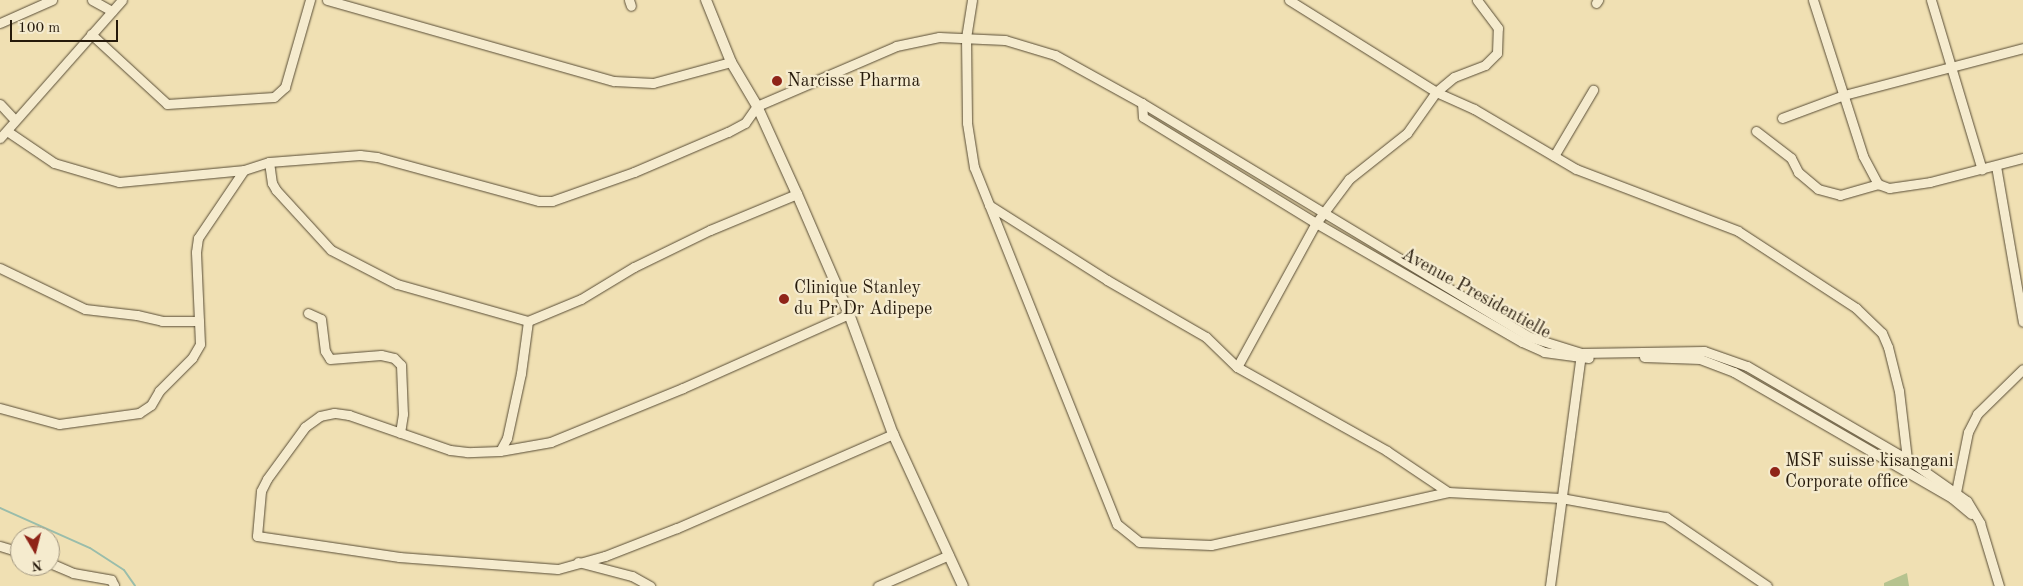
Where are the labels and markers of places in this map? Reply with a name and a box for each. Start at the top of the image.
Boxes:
place label: Narcisse Pharma [787,70,920,92]
marker: Narcisse Pharma [771,75,783,87]
place label: Clinique Stanley du Pr Dr Adipepe [794,278,932,320]
marker: Clinique Stanley du Pr Dr Adipepe [778,293,790,305]
place label: MSF suisse kisangani Corporate office [1785,451,1954,494]
marker: MSF suisse kisangani Corporate office [1769,466,1781,478]

